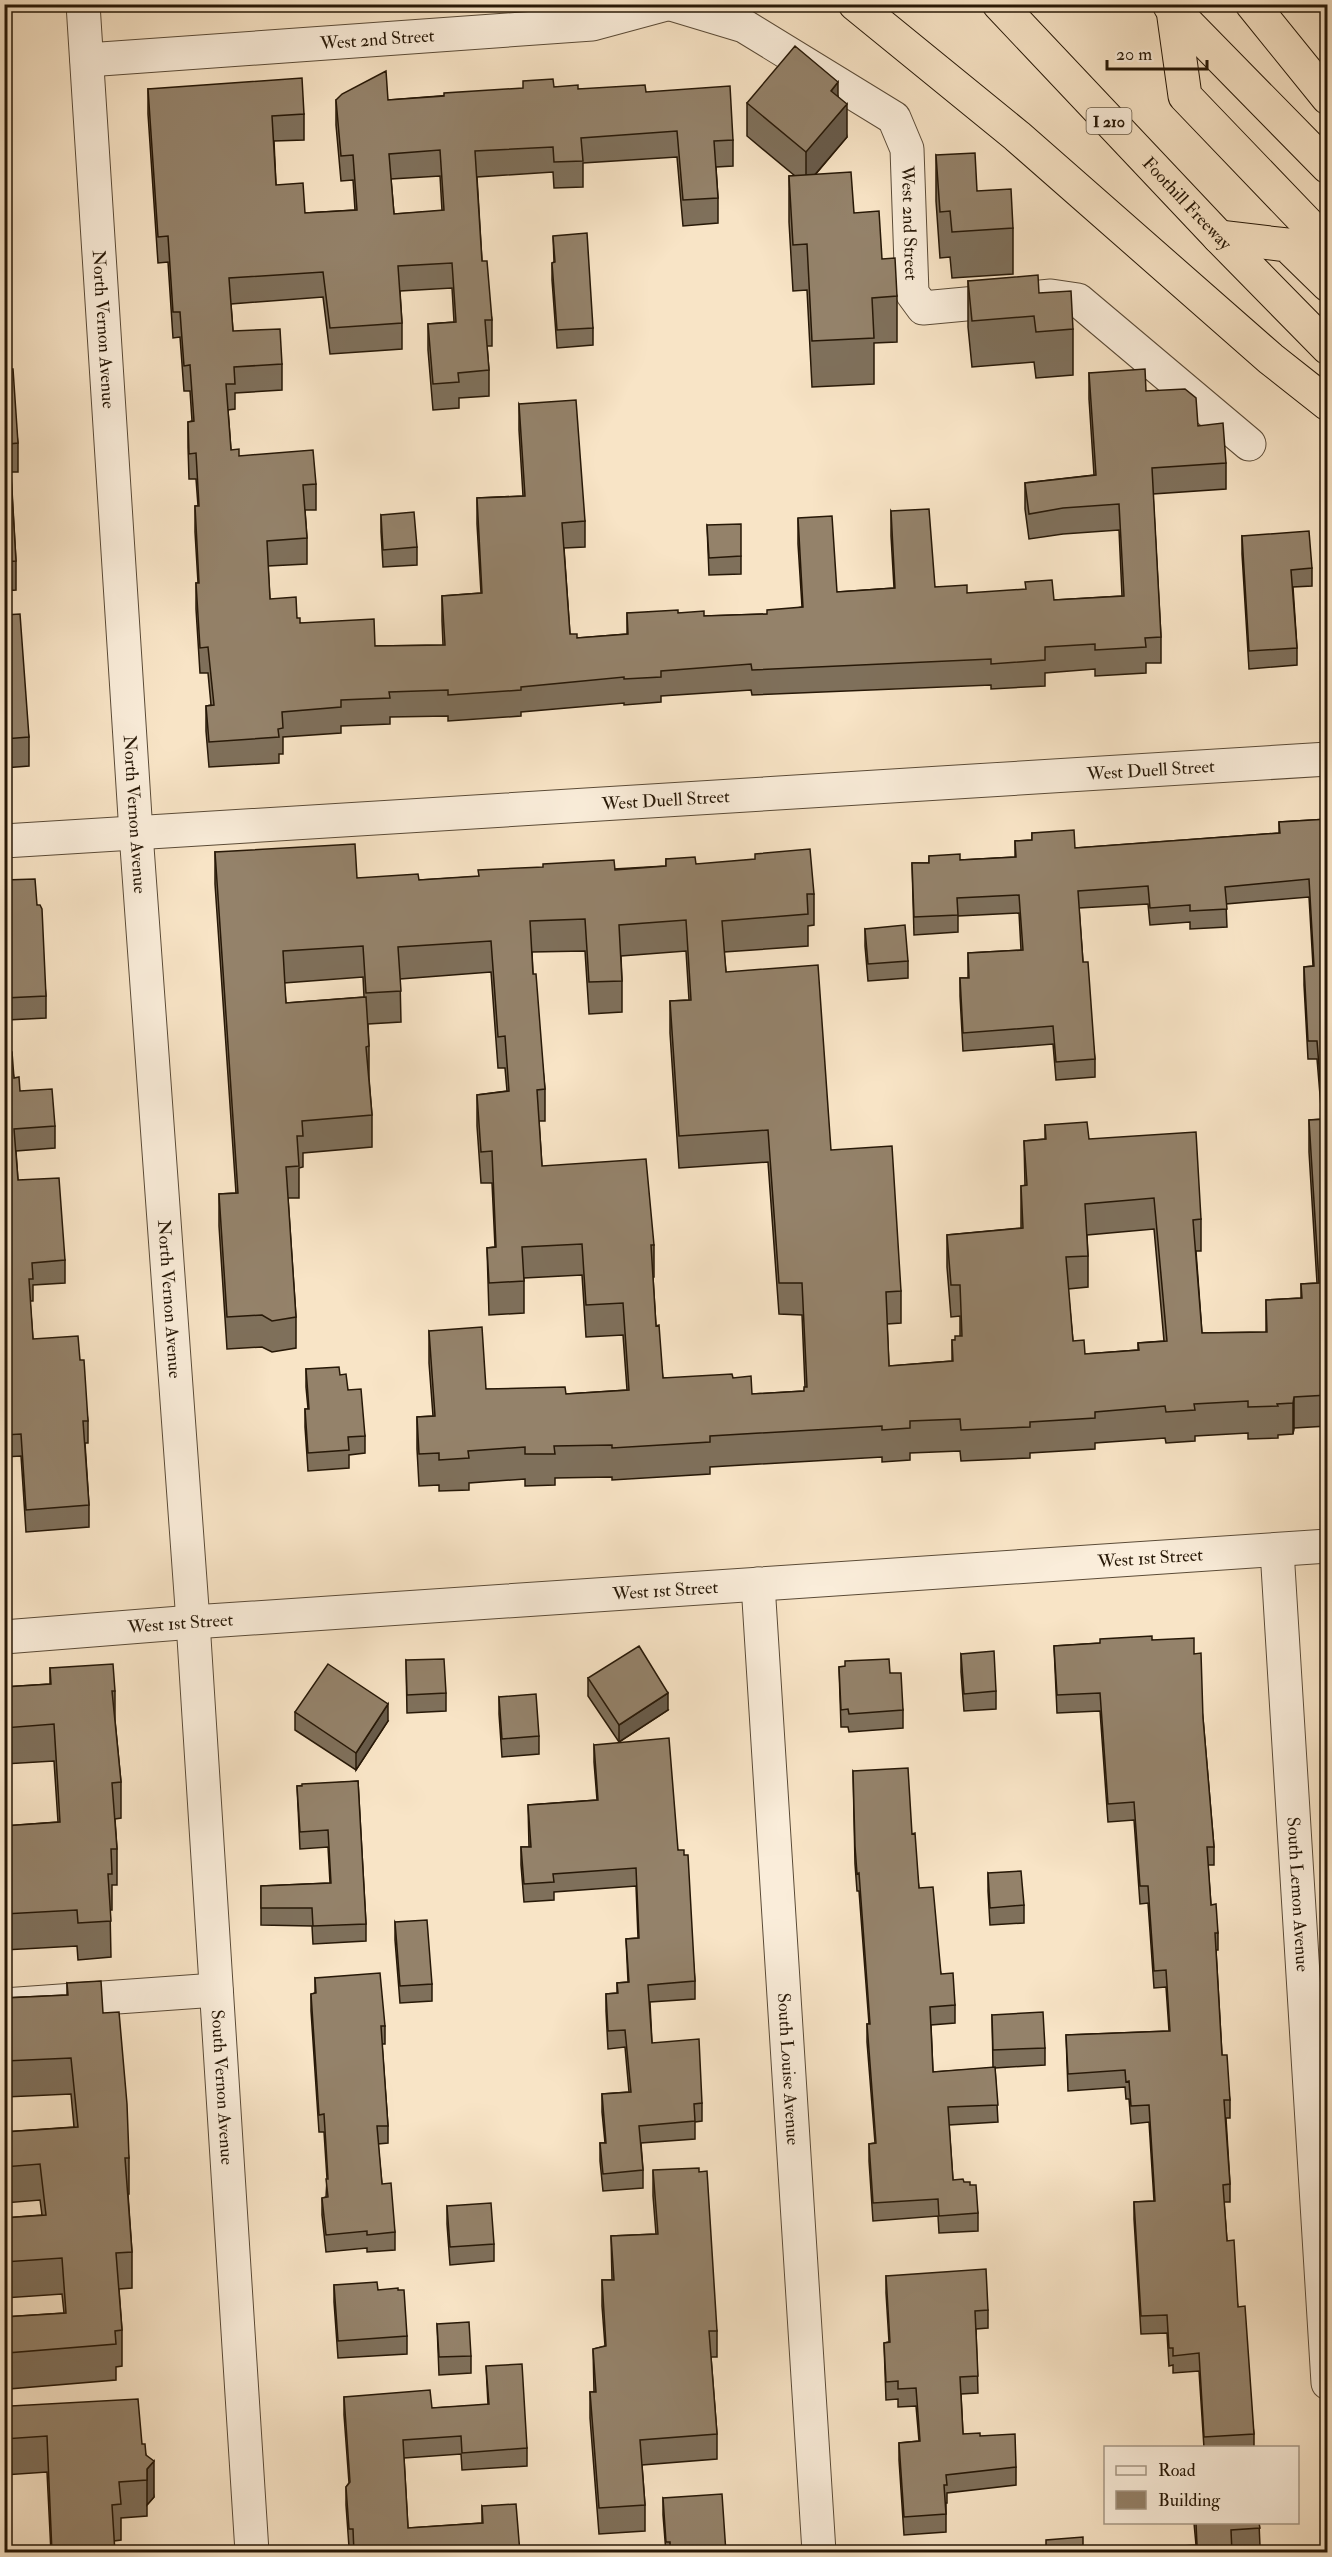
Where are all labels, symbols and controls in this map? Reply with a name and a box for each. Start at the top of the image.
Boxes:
street label: West 2nd Street [318,24,435,55]
scale bar [1107,33,1208,71]
text: 20 m [1116,43,1152,66]
road number: I 210 [1086,108,1132,134]
street label: Foothill Freeway [1137,152,1237,256]
street label: West 2nd Street [896,165,923,281]
street label: North Vernon Avenue [87,249,120,410]
street label: North Vernon Avenue [118,734,151,895]
street label: West Duell Street [1085,755,1216,786]
street label: West Duell Street [600,785,731,816]
street label: North Vernon Avenue [152,1219,186,1380]
street label: West 1st Street [1096,1543,1204,1573]
street label: West 1st Street [611,1576,719,1606]
street label: West 1st Street [126,1608,234,1639]
street label: South Lemon Avenue [1281,1816,1314,1973]
street label: South Louise Avenue [772,1992,804,2146]
street label: South Vernon Avenue [206,2009,238,2166]
legend [1104,2446,1299,2524]
text: Road [1158,2459,1196,2482]
text: Building [1158,2489,1221,2512]

